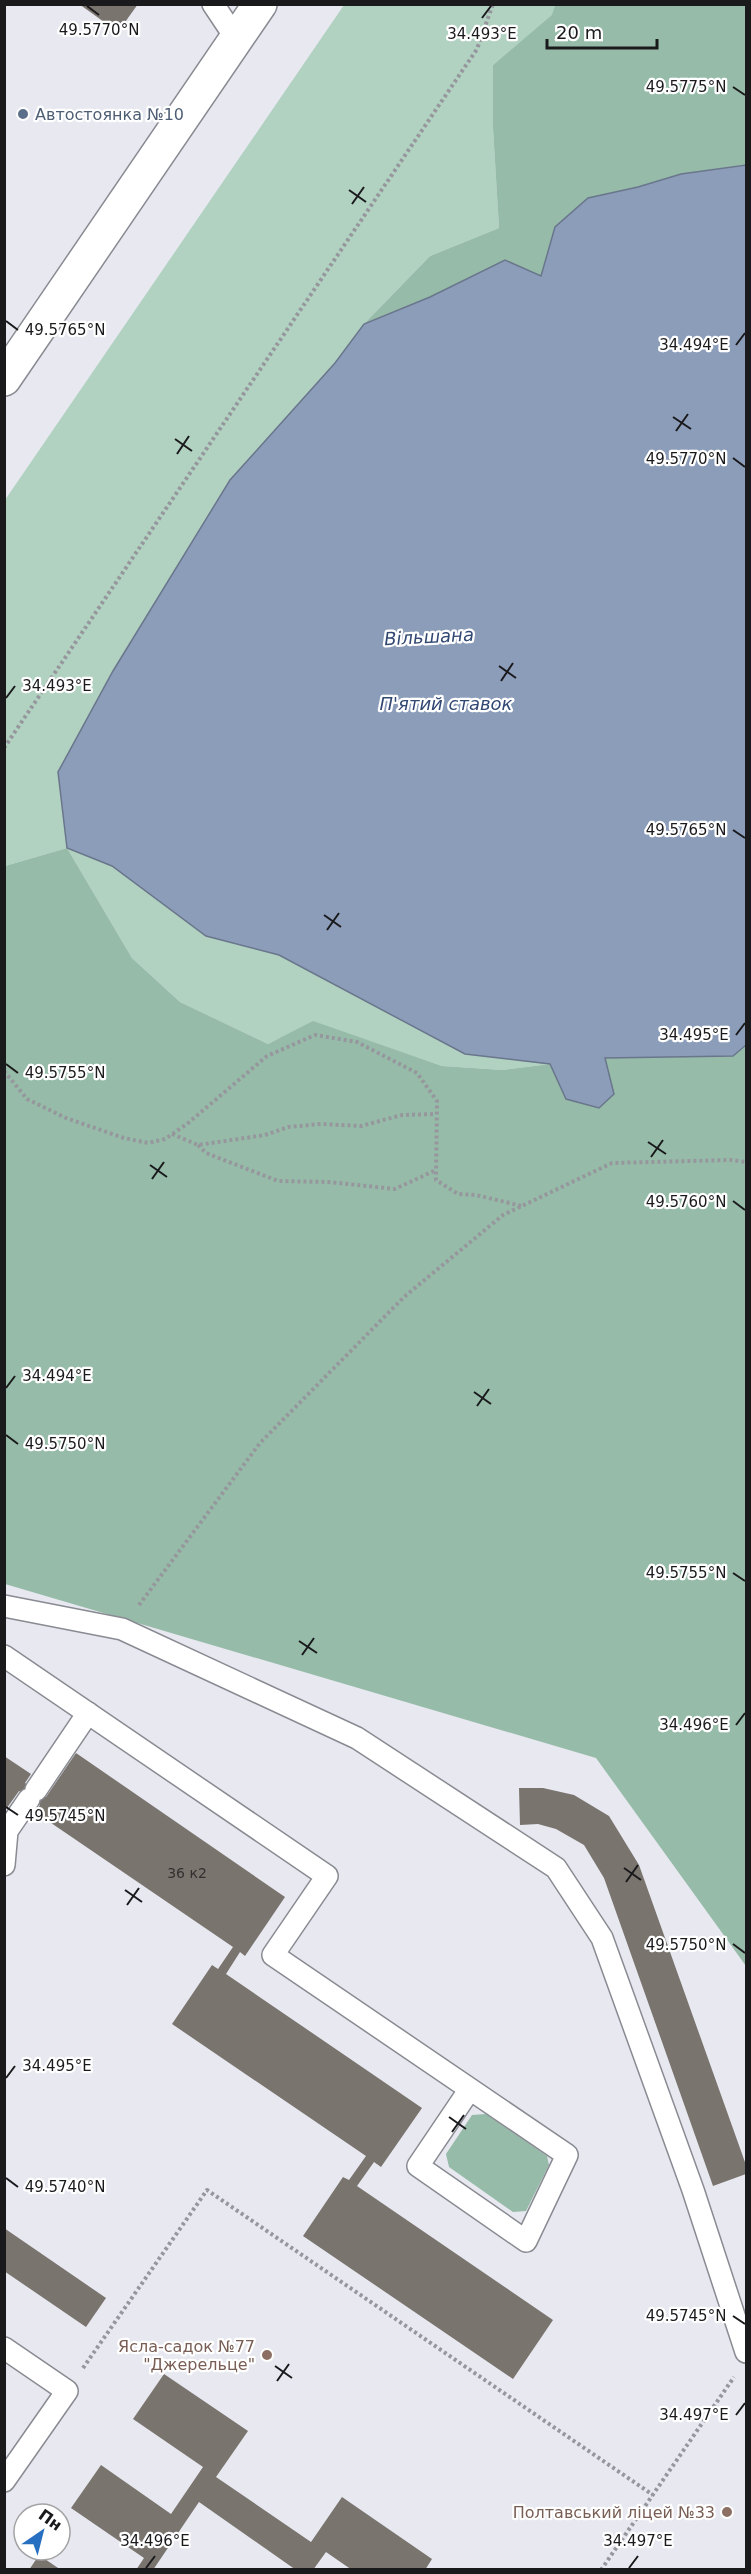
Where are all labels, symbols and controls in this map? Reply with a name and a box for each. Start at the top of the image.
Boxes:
scale bar [547,12,656,50]
text: 49.5770°N [59,21,139,39]
text: 20 m [556,22,602,43]
text: 34.493°E [447,25,517,43]
text: 49.5775°N [646,78,726,96]
place label: Автостоянка №10 [35,105,184,124]
marker: Автостоянка №10 [16,107,30,121]
text: 49.5765°N [25,321,105,339]
text: 34.494°E [659,336,729,354]
text: 49.5770°N [646,450,726,468]
water label: Вільшана [384,624,474,649]
text: 34.493°E [22,677,92,695]
water label: П'ятий ставок [380,693,513,714]
text: 49.5765°N [646,821,726,839]
text: 34.495°E [659,1026,729,1044]
text: 49.5755°N [25,1064,105,1082]
text: 49.5760°N [646,1193,726,1211]
text: 34.494°E [22,1367,92,1385]
text: 49.5750°N [25,1435,105,1453]
text: 49.5755°N [646,1564,726,1582]
text: 34.496°E [659,1716,729,1734]
text: 49.5745°N [25,1807,105,1825]
house number: 36 к2 [167,1865,207,1881]
text: 49.5750°N [646,1936,726,1954]
text: 34.495°E [22,2057,92,2075]
text: 49.5740°N [25,2178,105,2196]
text: 49.5745°N [646,2307,726,2325]
place label: Ясла-садок №77 "Джерельце" [118,2337,255,2374]
marker: Ясла-садок №77 "Джерельце" [260,2348,274,2362]
text: 34.497°E [659,2406,729,2424]
north arrow [12,2502,72,2562]
place label: Полтавський ліцей №33 [513,2503,715,2522]
text: Пн [35,2505,66,2535]
marker: Полтавський ліцей №33 [720,2505,734,2519]
text: 34.496°E [120,2532,190,2550]
text: 34.497°E [603,2532,673,2550]

